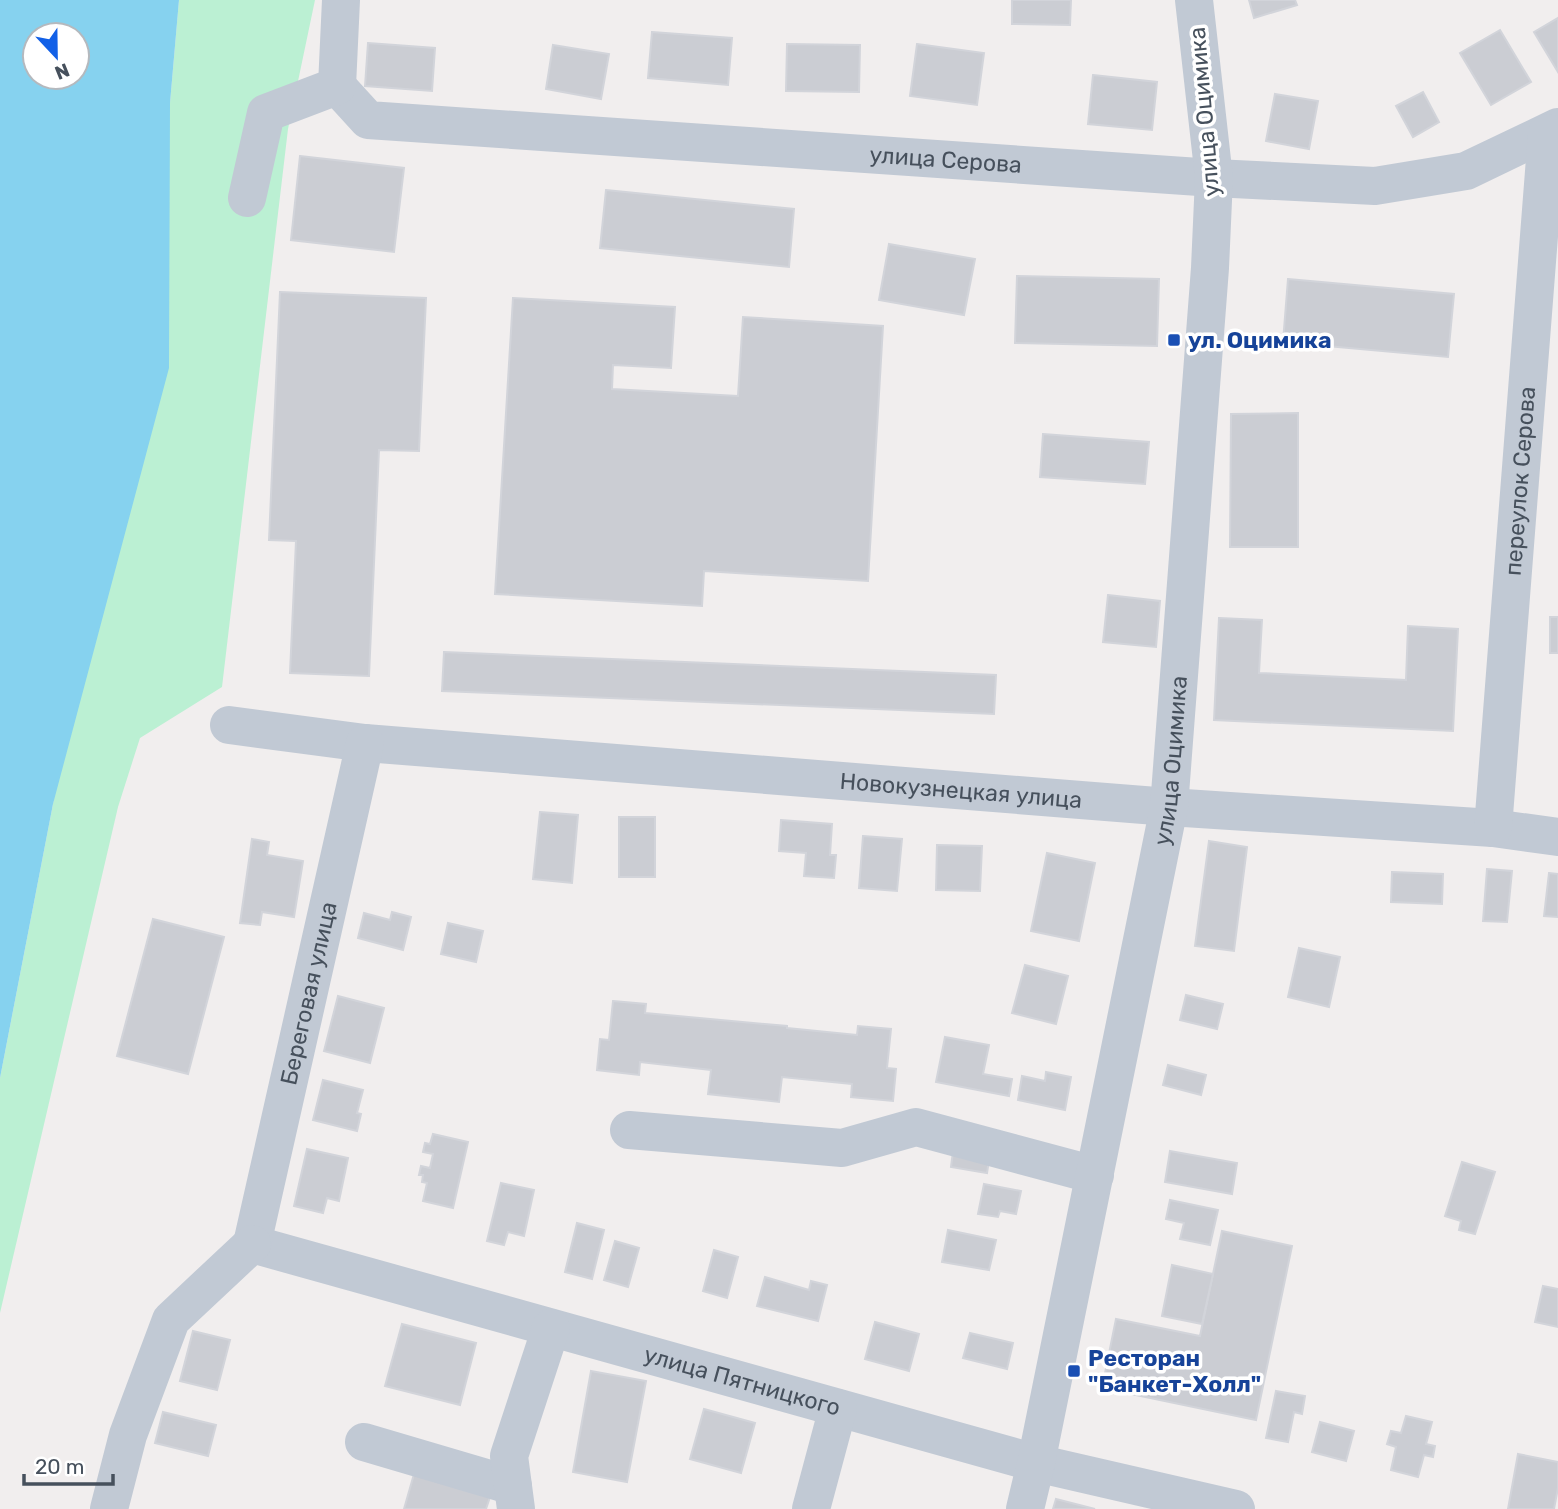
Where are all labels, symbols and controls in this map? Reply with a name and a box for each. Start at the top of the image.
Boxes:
north arrow [21,21,91,91]
street label: улица Оцимика [1183,26,1225,198]
text: N [52,58,73,85]
street label: улица Серова [869,140,1023,179]
place label: ул. Оцимика [1188,326,1332,354]
marker: ул. Оцимика [1166,332,1182,348]
street label: переулок Серова [1499,385,1541,577]
street label: улица Оцимика [1148,675,1193,848]
street label: Новокузнецкая улица [839,767,1083,814]
street label: Береговая улица [274,899,343,1088]
street label: улица Пятницкого [641,1340,844,1422]
place label: Ресторан "Банкет-Холл" [1088,1344,1261,1398]
marker: Ресторан "Банкет-Холл" [1066,1363,1082,1379]
scale bar [24,1442,114,1486]
text: 20 m [35,1454,84,1479]

